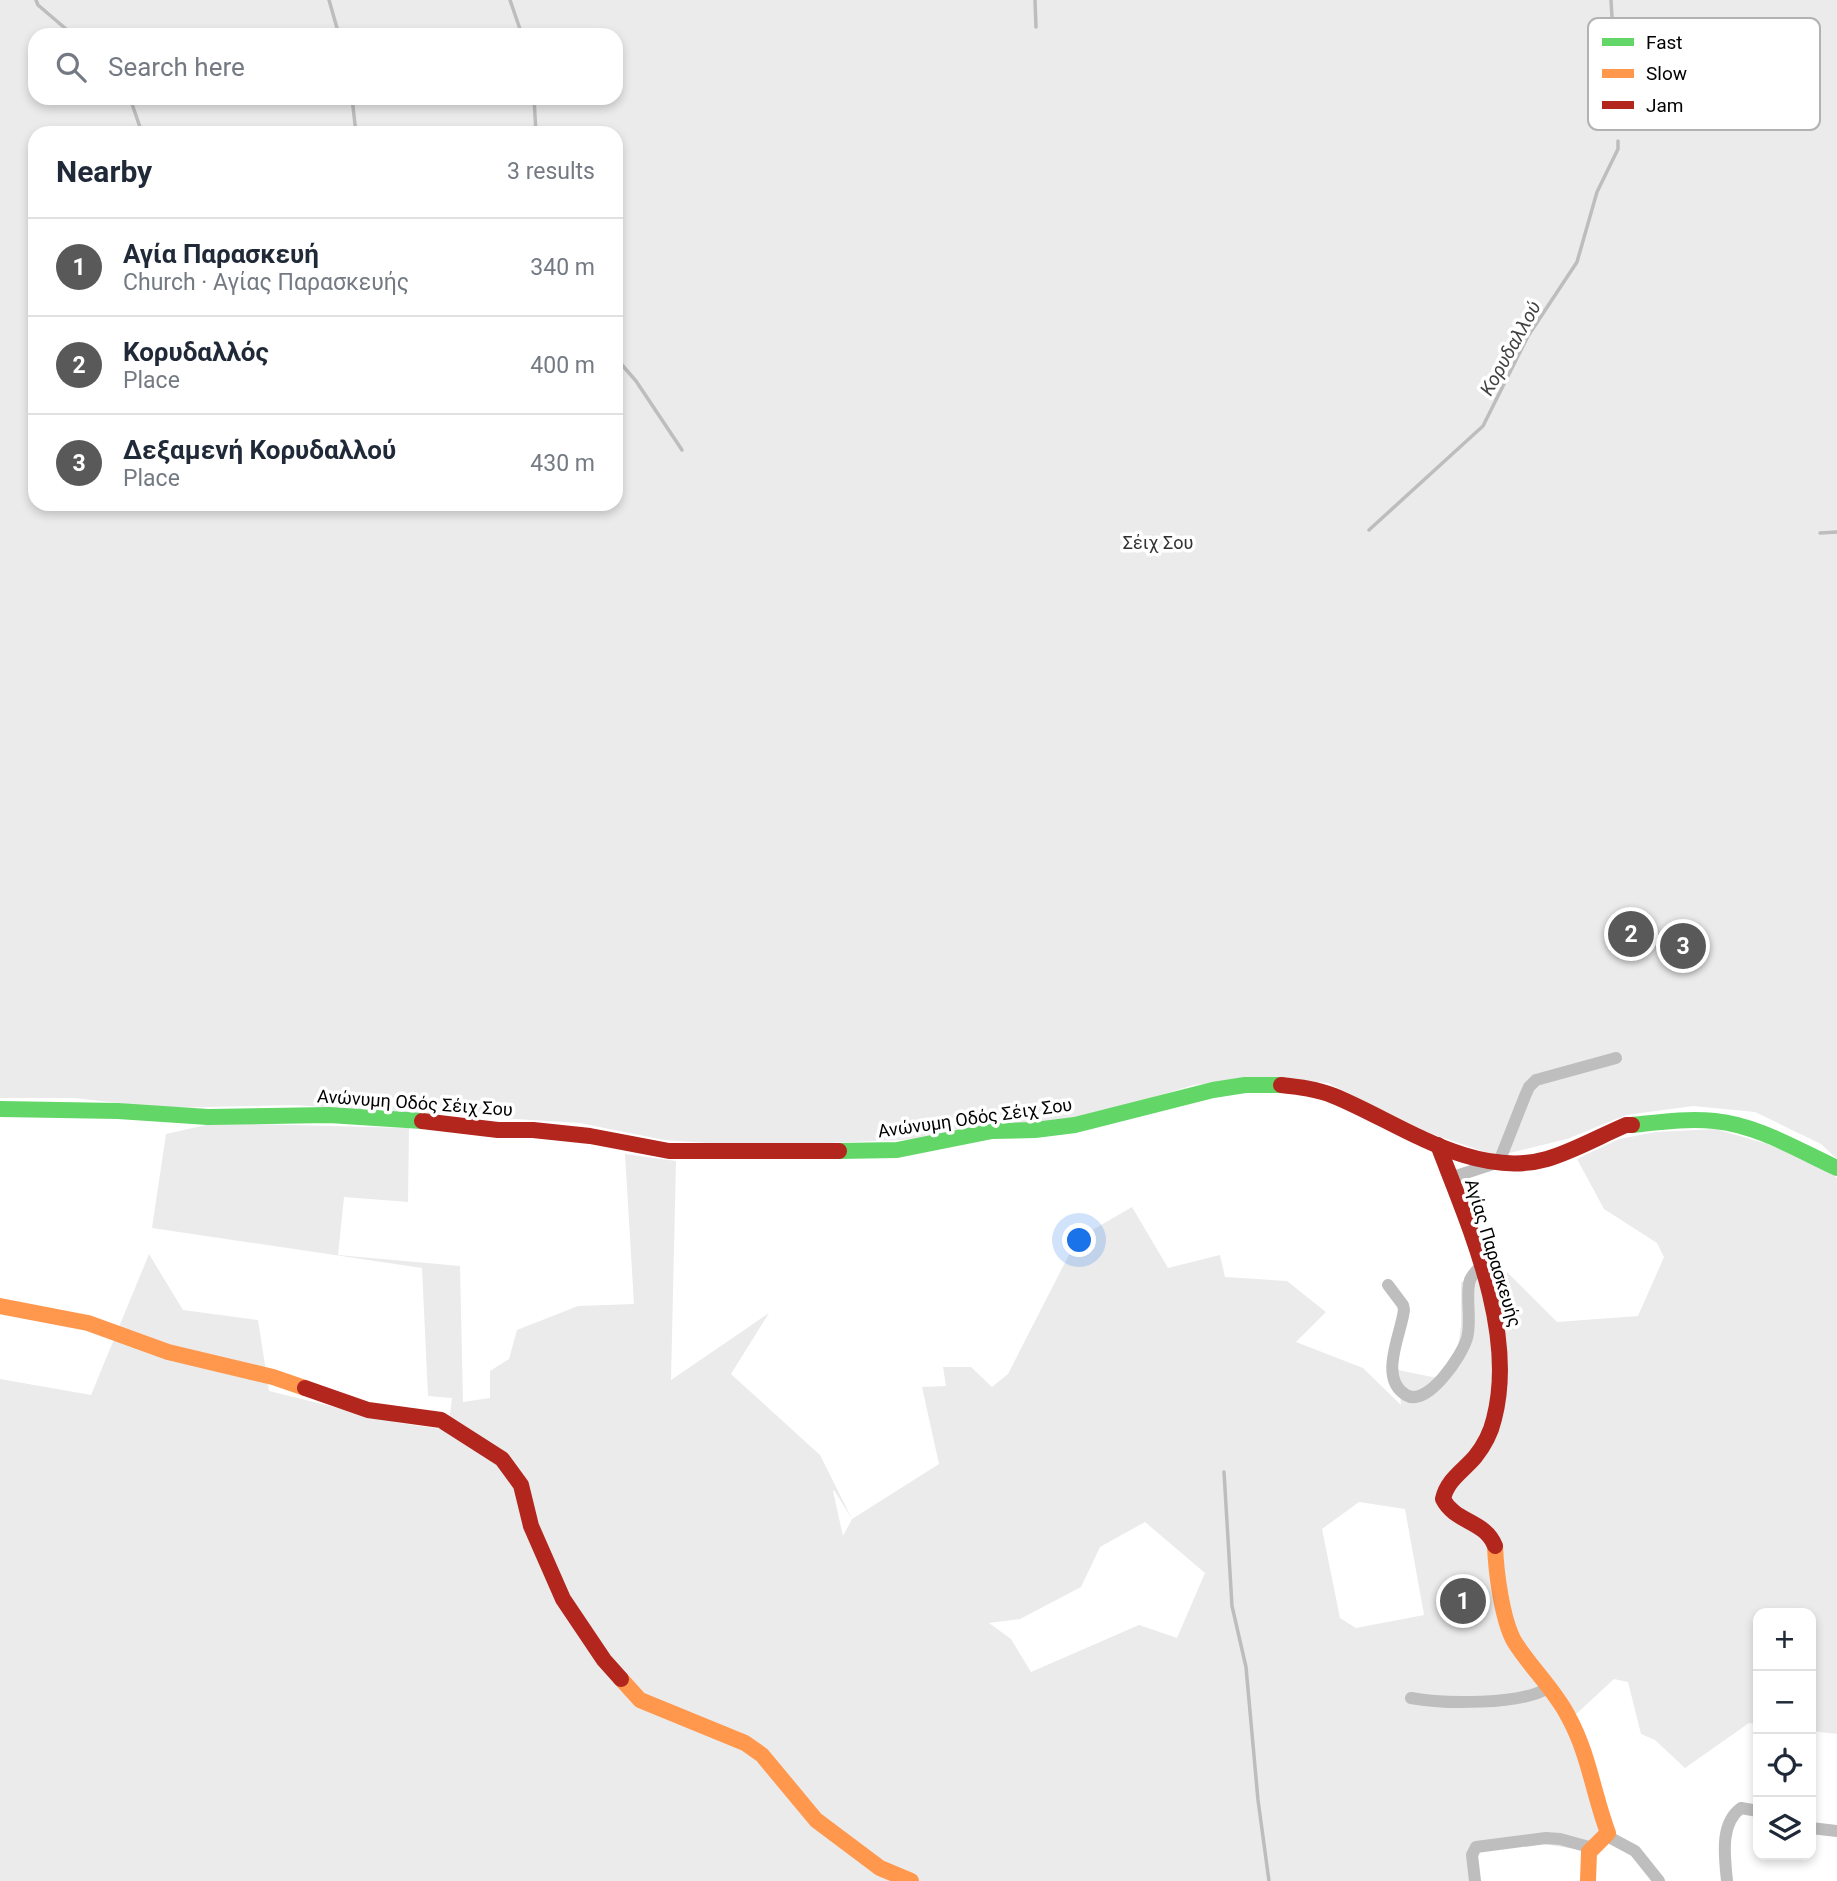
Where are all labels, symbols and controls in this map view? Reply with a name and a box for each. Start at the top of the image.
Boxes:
legend [1588,18,1820,130]
search box [28,28,623,105]
text: Fast [1646,31,1683,54]
icon: search [52,48,90,86]
text: Search here [108,52,245,82]
text: Slow [1646,62,1687,85]
text: Jam [1646,94,1683,117]
text: Nearby [56,154,152,189]
text: 3 results [507,158,595,185]
text: Αγία Παρασκευή [123,239,319,269]
text: 1 [72,254,86,281]
text: 340 m [530,254,595,281]
text: Church · Αγίας Παρασκευής [123,269,409,296]
water label: Κορυδαλλού [1475,297,1546,400]
text: Κορυδαλλός [123,337,269,367]
text: 2 [72,352,86,379]
text: 400 m [530,352,595,379]
text: Place [123,367,180,394]
text: Δεξαμενή Κορυδαλλού [123,435,396,465]
text: 3 [72,450,86,477]
text: 430 m [530,450,595,477]
text: Place [123,465,180,492]
park label: Σέιχ Σου [1123,532,1193,553]
pin: 2 [1608,908,1654,960]
pin: 3 [1660,920,1706,972]
street label: Ανώνυμη Οδός Σέιχ Σου [317,1085,513,1120]
street label: Ανώνυμη Οδός Σέιχ Σου [876,1093,1073,1142]
street label: Αγίας Παρασκευής [1461,1176,1526,1329]
your location [1062,1223,1096,1257]
pin: 1 [1440,1575,1486,1627]
map controls [1753,1608,1816,1860]
button: + [1753,1608,1816,1671]
button: − [1753,1671,1816,1734]
button: locate [1753,1734,1816,1797]
button: layers [1753,1797,1816,1860]

